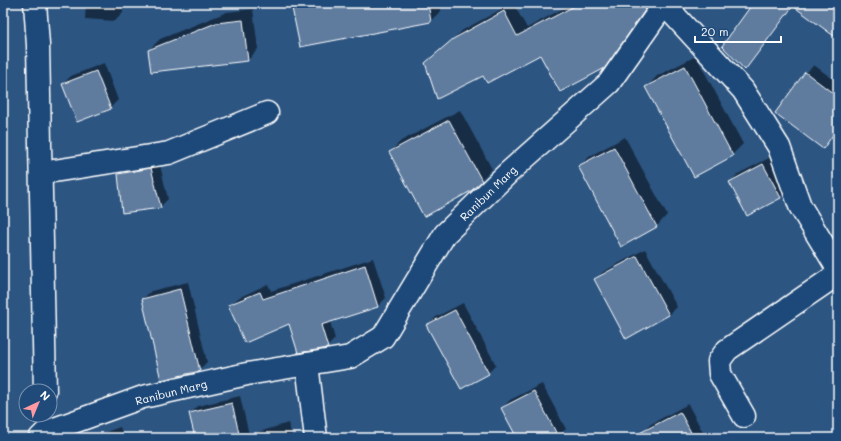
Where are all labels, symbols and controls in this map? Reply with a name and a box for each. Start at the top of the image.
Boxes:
scale bar [695,18,781,44]
text: 20 m [701,23,729,39]
street label: Ranibun Marg [456,162,520,224]
street label: Ranibun Marg [134,376,208,408]
north arrow [18,383,58,423]
text: N [37,387,54,404]

